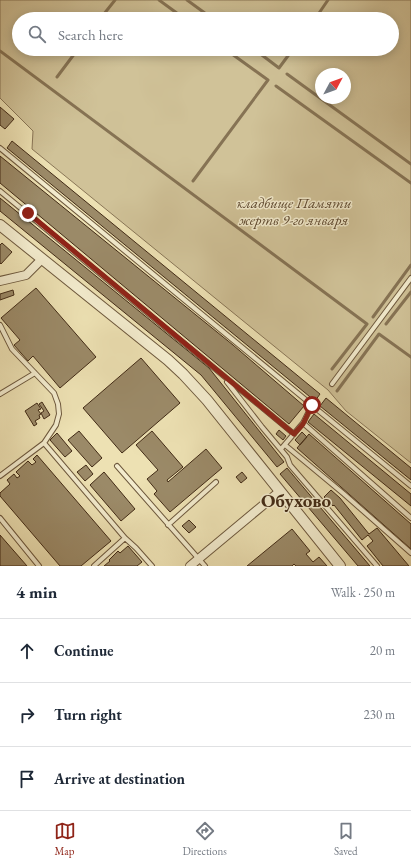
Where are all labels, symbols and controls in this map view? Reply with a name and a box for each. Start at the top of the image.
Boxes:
search box [12,12,399,56]
icon: search [26,23,48,45]
text: Search here [58,25,123,44]
north arrow [315,68,351,104]
park label: кладбище Памяти жертв 9-го января [236,193,352,229]
route end [19,204,37,222]
route start [303,396,321,414]
district label: Обухово [261,488,332,513]
text: 4 min [16,581,57,603]
text: Walk · 250 m [331,584,395,601]
icon: ahead [16,640,38,662]
text: Continue [54,641,114,660]
text: 20 m [370,642,395,659]
icon: right [16,704,38,726]
text: Turn right [54,705,122,724]
text: 230 m [364,706,395,723]
icon: arrive [16,768,38,790]
text: Arrive at destination [54,769,185,788]
tab: Map [54,820,76,858]
tab: Directions [183,820,227,858]
tab: Saved [334,820,357,858]

